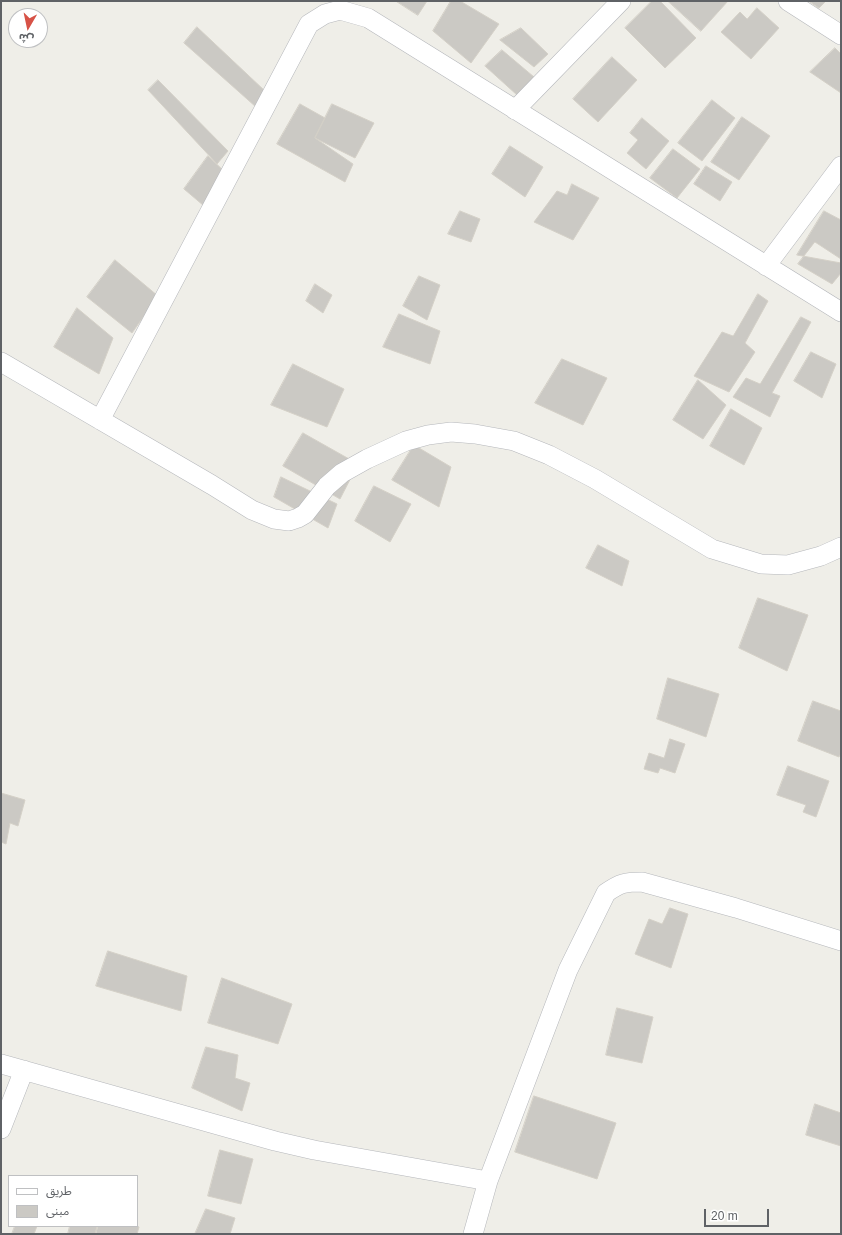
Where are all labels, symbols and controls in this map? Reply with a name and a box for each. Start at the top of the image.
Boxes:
north arrow [8,8,48,48]
text: ش [18,32,35,46]
legend [8,1175,138,1227]
text: طريق [46,1184,72,1198]
scale bar [706,1201,771,1227]
text: مبنى [46,1204,69,1218]
text: 20 m [711,1209,738,1223]

